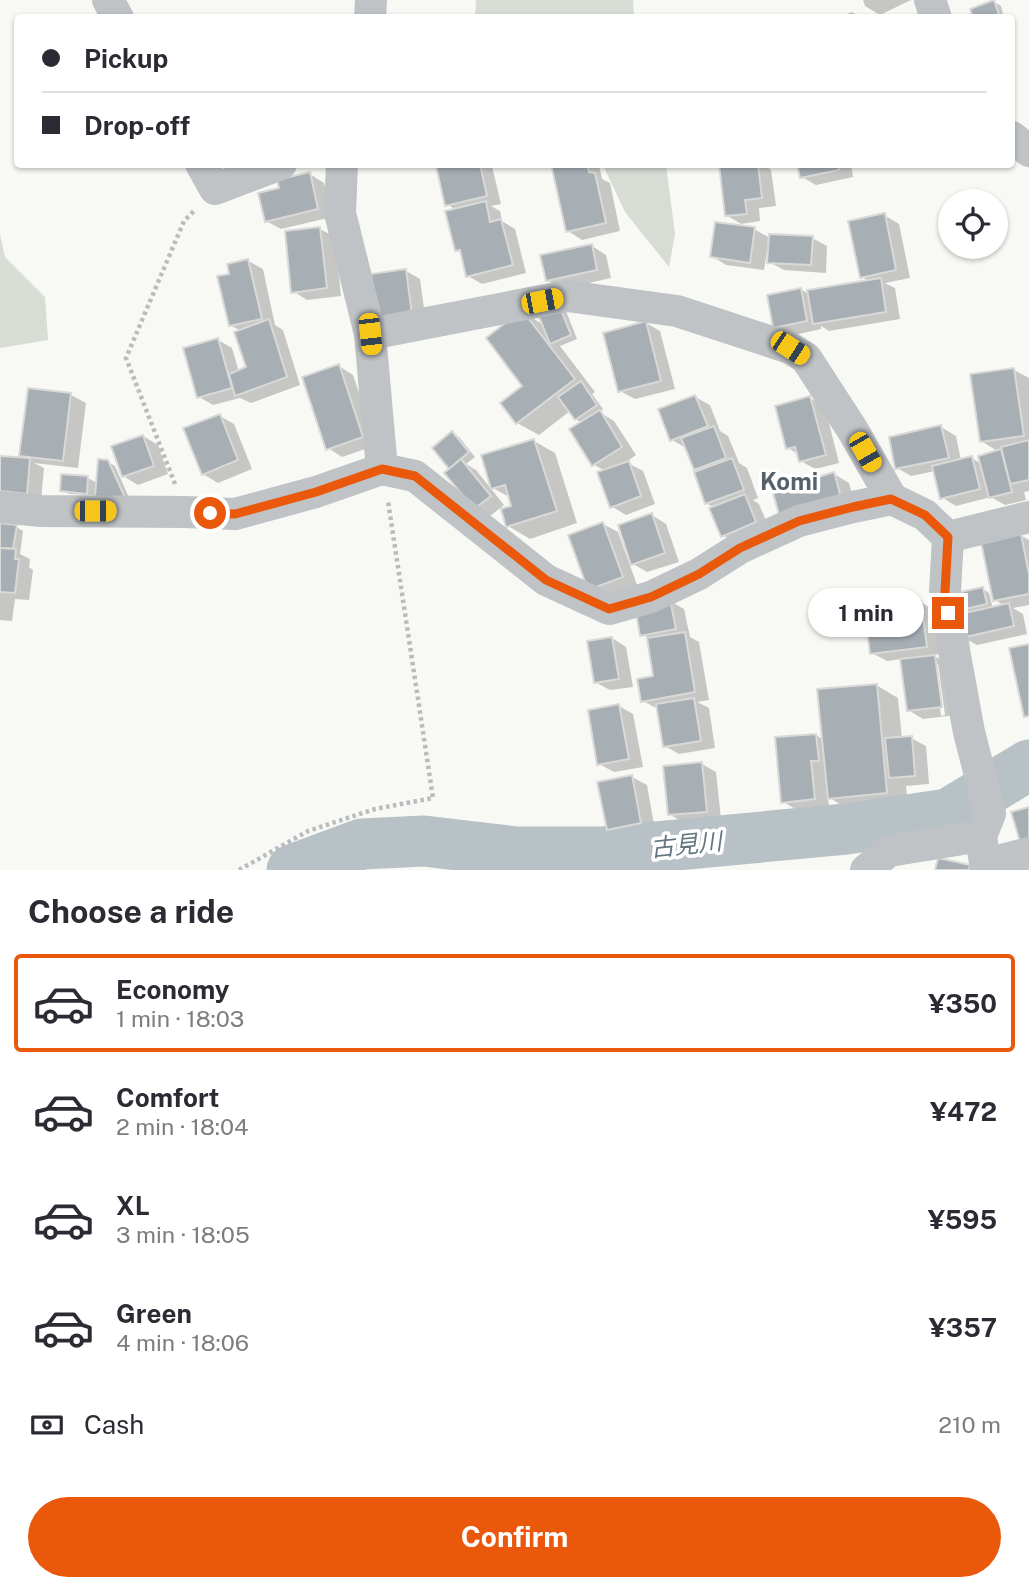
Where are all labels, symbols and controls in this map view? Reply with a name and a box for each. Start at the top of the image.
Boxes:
text: Pickup [84,43,168,74]
text: Drop-off [84,110,190,141]
map controls [938,189,1008,259]
button: locate [938,189,1008,259]
car [520,287,565,315]
car [358,312,383,356]
car [767,328,814,368]
car [846,429,885,475]
district label: Komi [760,467,818,495]
route start [194,497,226,529]
car [75,501,117,522]
callout: 1 min [808,588,923,638]
route end [932,597,964,629]
text: 1 min [838,599,894,626]
water label: 古見川 [649,826,726,862]
text: Choose a ride [28,893,234,930]
icon: car [32,972,95,1035]
text: Economy [116,974,229,1005]
text: ¥350 [928,988,997,1019]
text: 1 min · 18:03 [116,1005,244,1032]
icon: car [32,1080,95,1143]
text: Comfort [116,1082,219,1113]
text: ¥472 [930,1096,997,1127]
text: 2 min · 18:04 [116,1113,249,1140]
icon: car [32,1188,95,1251]
text: XL [116,1190,150,1221]
text: ¥595 [928,1204,997,1235]
text: 3 min · 18:05 [116,1221,250,1248]
icon: car [32,1296,95,1359]
text: Green [116,1298,192,1329]
text: ¥357 [929,1312,997,1343]
text: 4 min · 18:06 [116,1329,249,1356]
icon: cash [28,1406,66,1444]
text: Cash [84,1409,144,1440]
text: 210 m [938,1411,1001,1438]
button: Confirm [28,1497,1001,1577]

